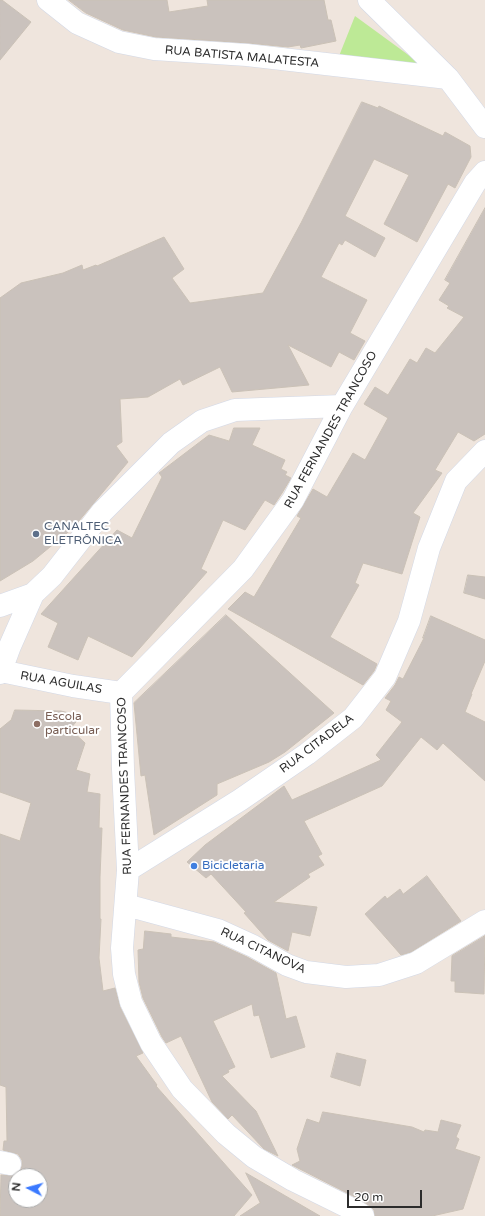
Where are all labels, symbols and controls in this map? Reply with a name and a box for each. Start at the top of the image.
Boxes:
street label: RUA BATISTA MALATESTA [164,43,320,71]
street label: RUA FERNANDES TRANCOSO [282,349,380,511]
place label: CANALTEC ELETRÔNICA [44,520,122,548]
marker: CANALTEC ELETRÔNICA [31,529,41,539]
street label: RUA AGUILAS [19,669,103,697]
street label: RUA FERNANDES TRANCOSO [115,697,135,875]
place label: Escola particular [45,710,100,738]
street label: RUA CITADELA [277,711,357,777]
marker: Escola particular [32,719,42,729]
place label: Bicicletaria [202,859,264,873]
marker: Bicicletaria [189,861,199,871]
street label: RUA CITANOVA [218,925,308,977]
north arrow [8,1168,48,1208]
text: N [10,1182,23,1192]
scale bar [349,1182,424,1208]
text: 20 m [354,1190,383,1204]

